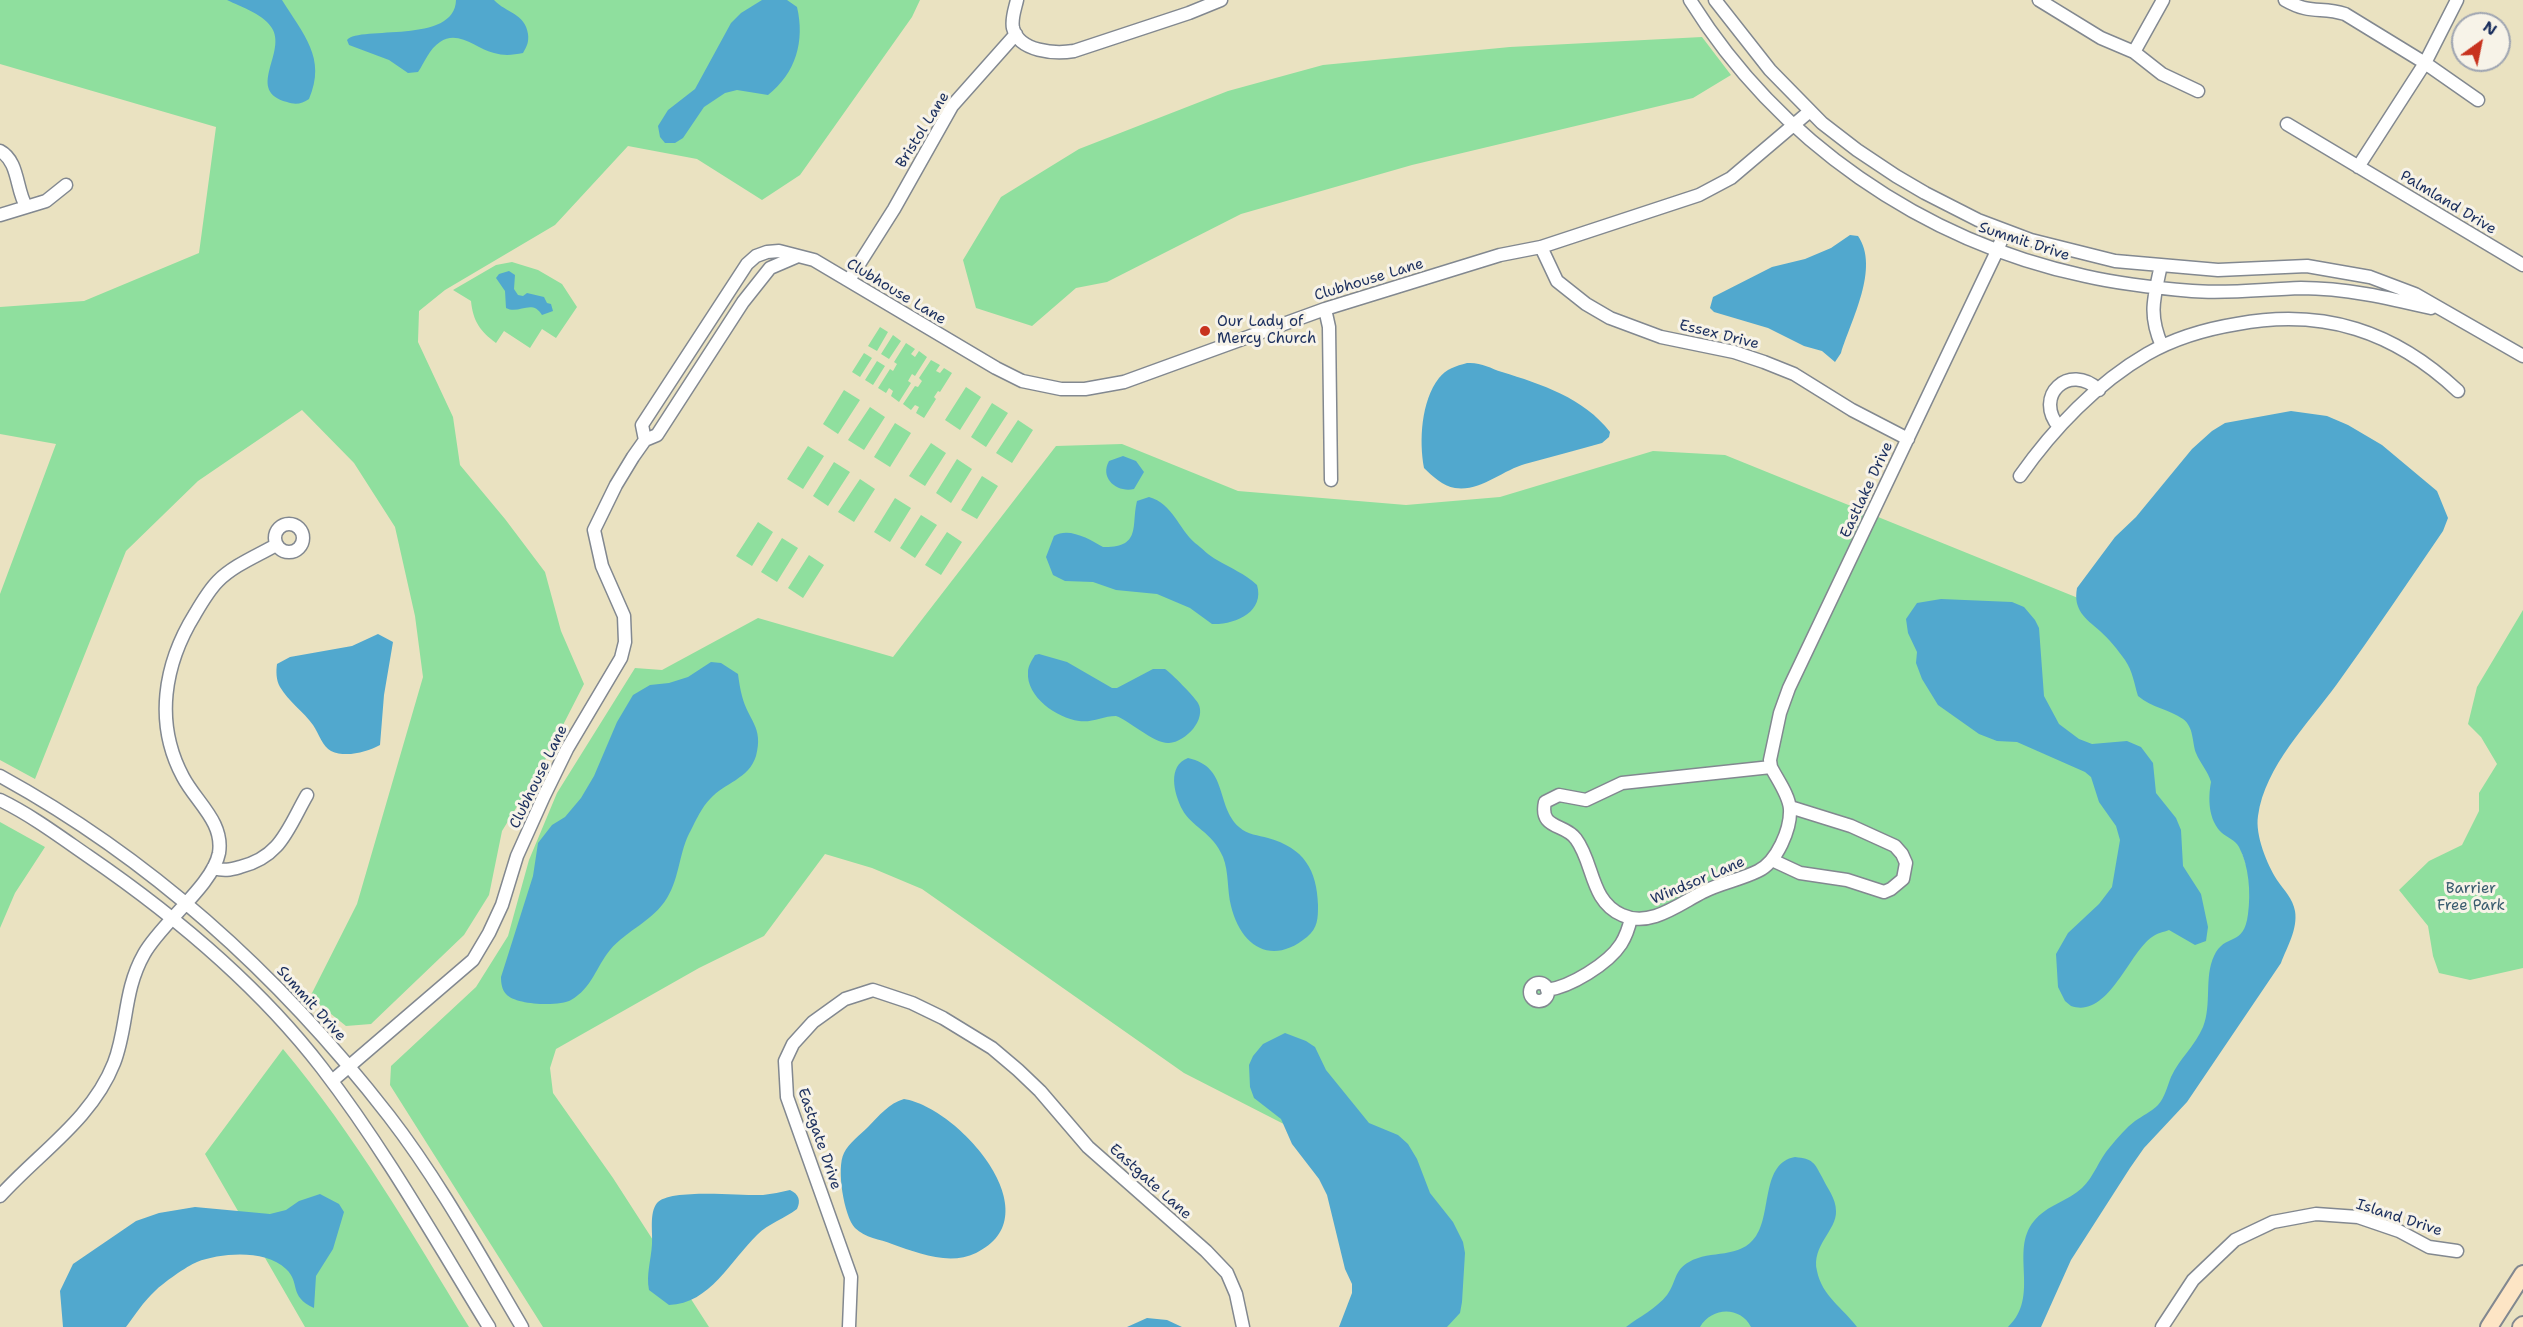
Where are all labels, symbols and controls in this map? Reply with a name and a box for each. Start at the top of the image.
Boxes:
north arrow [2451,12,2511,72]
text: N [2479,16,2501,40]
street label: Bristol Lane [893,89,953,171]
street label: Palmland Drive [2397,167,2499,239]
street label: Summit Drive [1976,219,2072,265]
street label: Clubhouse Lane [843,255,949,329]
street label: Clubhouse Lane [1312,255,1426,305]
place label: Our Lady of Mercy Church [1217,313,1316,348]
street label: Essex Drive [1677,316,1761,354]
marker: Our Lady of Mercy Church [1198,324,1212,338]
street label: Eastlake Drive [1837,439,1897,541]
street label: Clubhouse Lane [506,722,572,832]
street label: Windsor Lane [1648,853,1748,909]
park label: Barrier Free Park [2437,880,2505,915]
street label: Summit Drive [273,963,349,1045]
street label: Eastgate Drive [793,1086,845,1192]
street label: Eastgate Lane [1105,1140,1195,1224]
street label: Island Drive [2354,1196,2444,1240]

